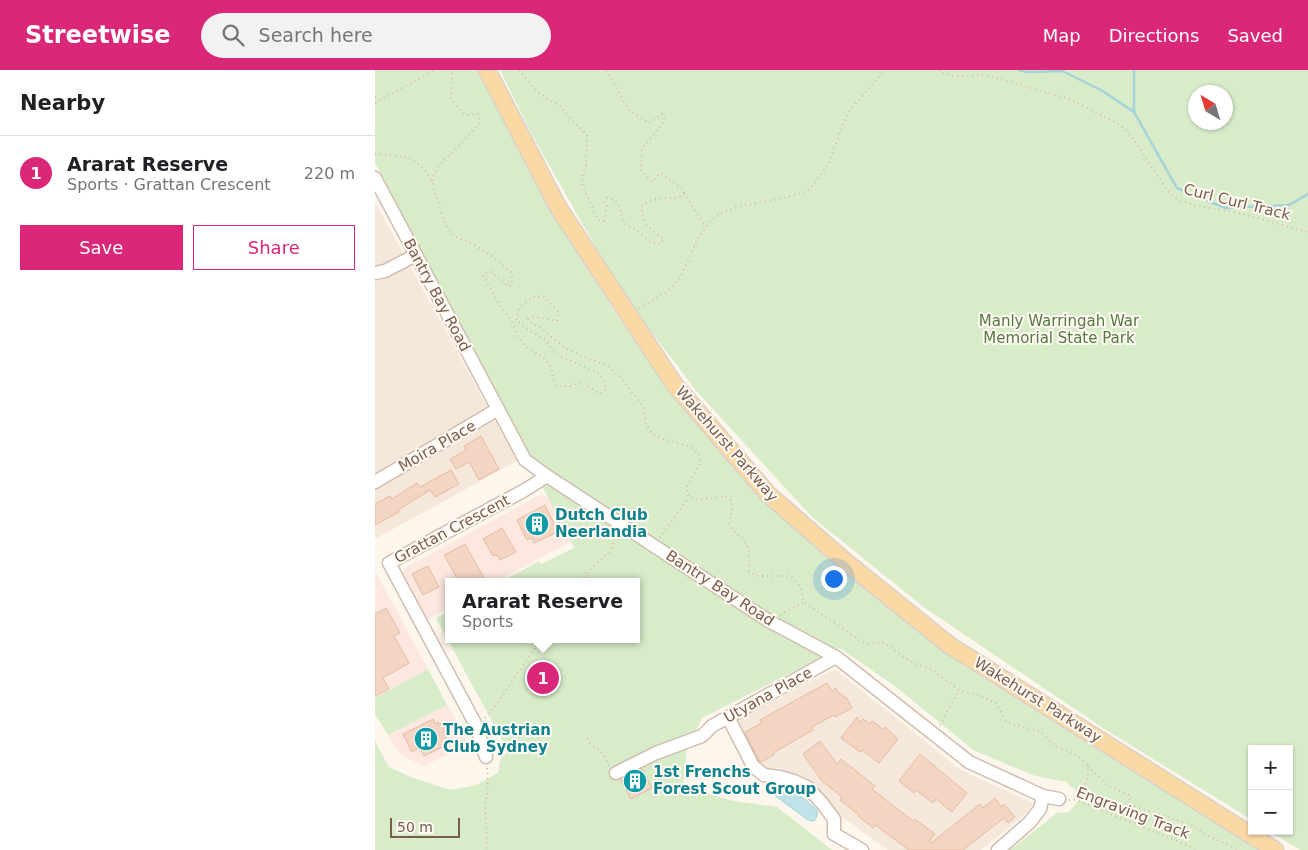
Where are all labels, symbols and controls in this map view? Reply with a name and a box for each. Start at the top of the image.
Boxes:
search box [201,13,551,58]
text: Streetwise [25,21,171,49]
icon: search [219,21,247,49]
text: Search here [259,24,373,46]
text: Map [1043,25,1081,46]
text: Directions [1109,25,1199,46]
text: Saved [1227,25,1283,46]
north arrow [1188,85,1233,130]
text: Nearby [20,91,105,115]
text: Ararat Reserve [67,153,228,175]
text: 1 [30,164,42,183]
text: 220 m [304,164,355,183]
text: Sports · Grattan Crescent [67,175,271,194]
street label: Curl Curl Track [1182,180,1293,224]
button: Save [20,225,183,270]
button: Share [193,225,355,270]
street label: Bantry Bay Road [400,235,474,355]
park label: Manly Warringah War Memorial State Park [979,312,1140,347]
street label: Wakehurst Parkway [672,383,782,505]
street label: Moira Place [395,417,479,475]
street label: Grattan Crescent [391,491,513,567]
place label: Dutch Club Neerlandia [555,506,648,541]
building icon: Dutch Club Neerlandia [524,511,550,537]
street label: Bantry Bay Road [662,546,778,630]
your location [821,566,847,592]
popup [445,578,640,643]
text: Ararat Reserve [462,590,623,612]
text: Sports [462,612,513,631]
street label: Wakehurst Parkway [971,653,1105,747]
pin: 1 [527,659,559,697]
street label: Utyana Place [721,663,815,727]
place label: The Austrian Club Sydney [443,721,551,756]
building icon: The Austrian Club Sydney [413,726,439,752]
map controls [1248,745,1293,835]
button: + [1248,745,1293,790]
place label: 1st Frenchs Forest Scout Group [653,763,817,798]
building icon: 1st Frenchs Forest Scout Group [622,768,648,794]
street label: Engraving Track [1074,783,1193,843]
button: − [1248,790,1293,835]
scale bar [390,815,460,838]
text: 50 m [397,819,433,835]

